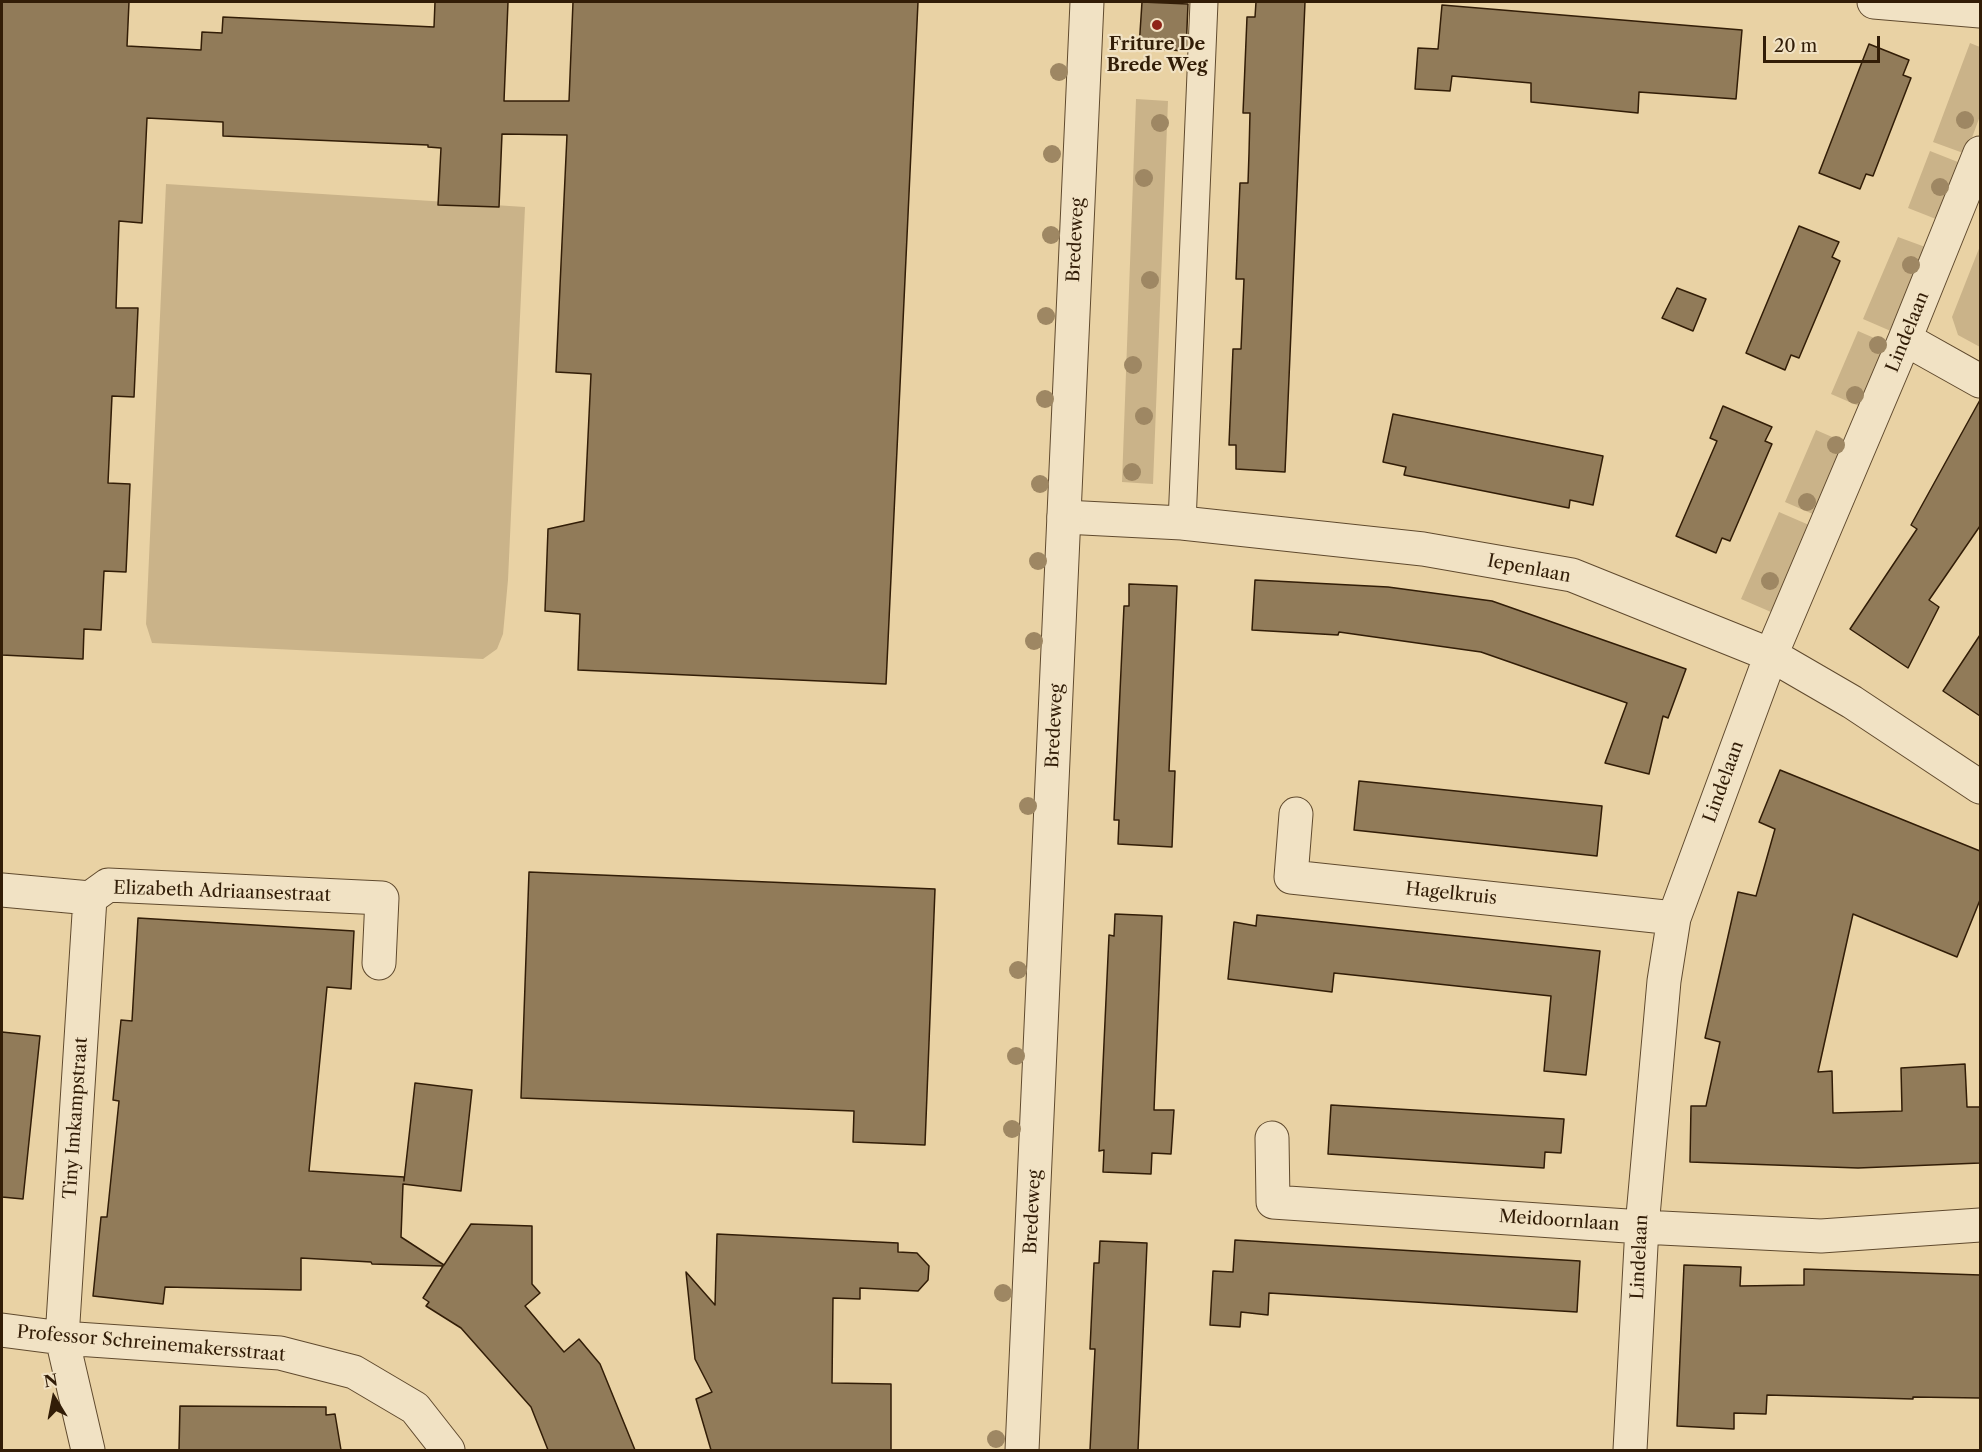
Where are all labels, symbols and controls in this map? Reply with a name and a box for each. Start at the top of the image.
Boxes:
marker: Friture De Brede Weg [1150,18,1164,32]
scale bar [1766,24,1883,62]
place label: Friture De Brede Weg [1106,34,1208,76]
text: 20 m [1774,35,1817,57]
street label: Bredeweg [1063,197,1089,283]
street label: Lindelaan [1882,288,1934,376]
street label: Iepenlaan [1485,550,1573,588]
street label: Bredeweg [1042,683,1068,769]
street label: Lindelaan [1699,738,1749,826]
street label: Elizabeth Adriaansestraat [113,877,331,907]
street label: Hagelkruis [1404,878,1498,910]
street label: Tiny Imkampstraat [60,1036,92,1200]
street label: Bredeweg [1020,1169,1046,1255]
street label: Meidoornlaan [1498,1206,1620,1236]
street label: Lindelaan [1627,1214,1653,1300]
street label: Professor Schreinemakersstraat [16,1321,286,1367]
north arrow [24,1368,84,1428]
text: N [42,1369,59,1391]

